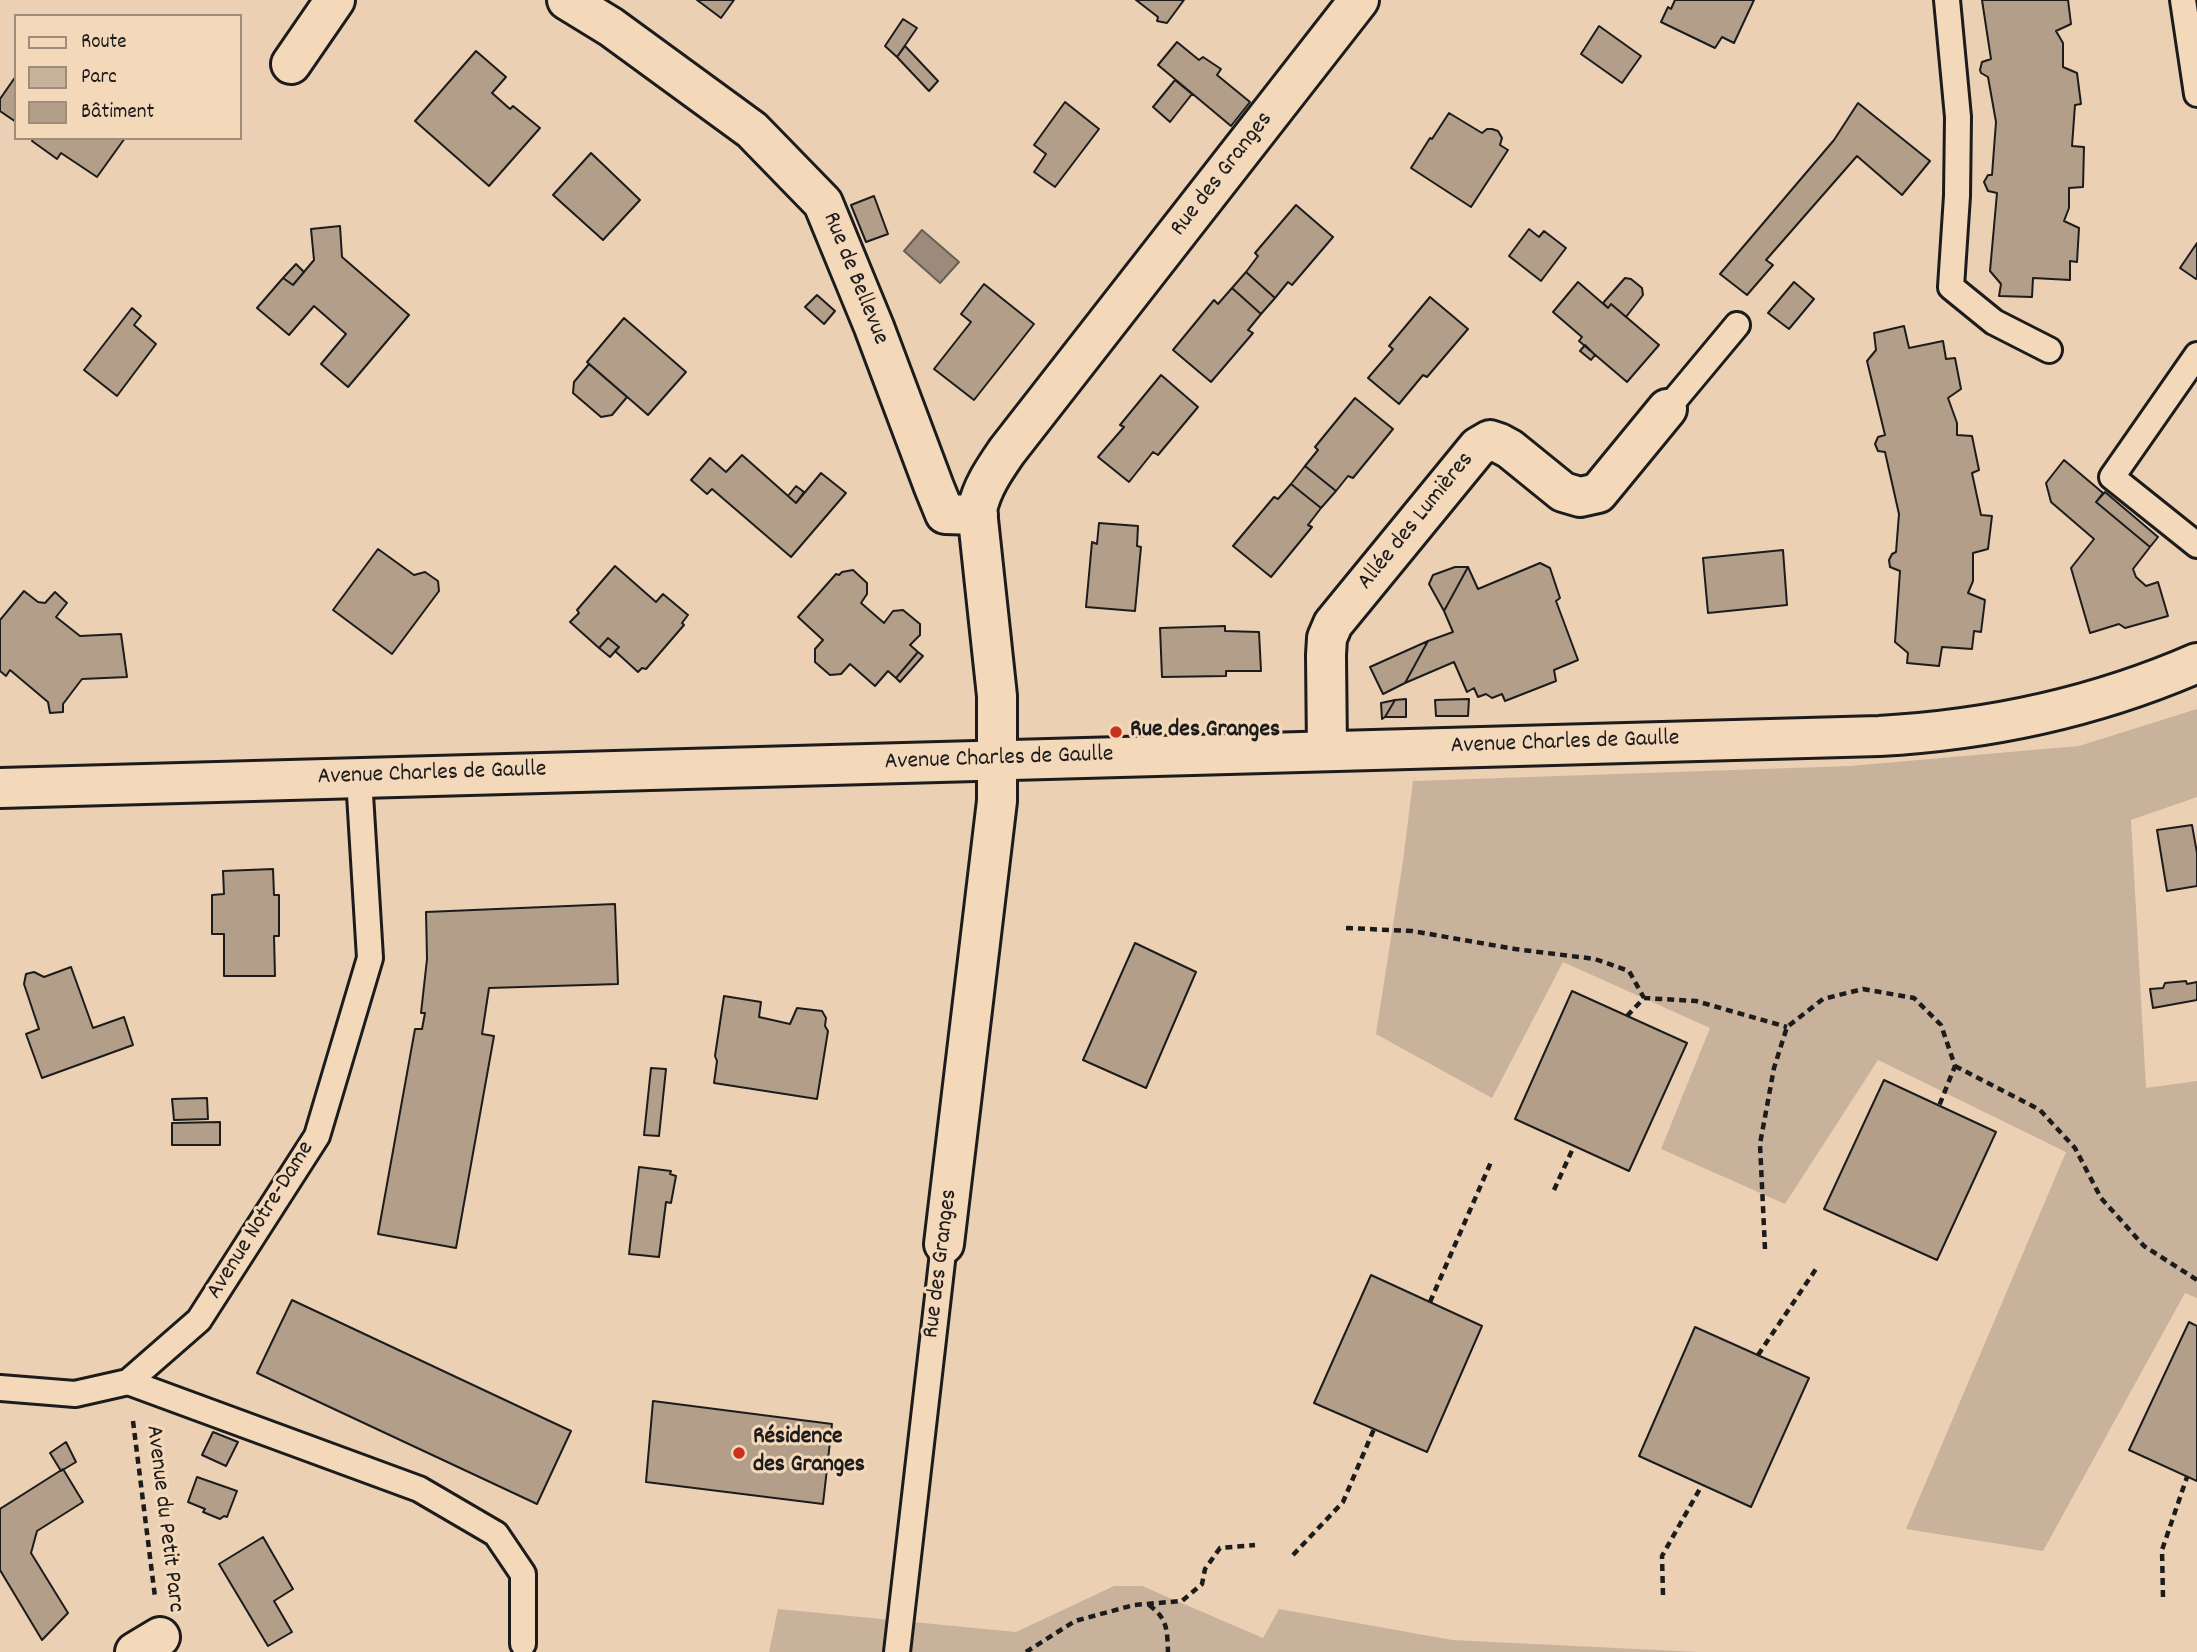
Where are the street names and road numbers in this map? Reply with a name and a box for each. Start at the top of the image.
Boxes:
street label: Rue des Granges [1165,107,1281,243]
street label: Rue de Bellevue [814,209,894,349]
street label: Allée des Lumières [1353,447,1481,597]
street label: Avenue Charles de Gaulle [1450,726,1680,762]
street label: Avenue Charles de Gaulle [884,742,1114,778]
street label: Avenue Charles de Gaulle [317,757,547,793]
street label: Avenue Notre-Dame [202,1137,322,1305]
street label: Rue des Granges [919,1188,965,1340]
street label: Avenue du Petit Parc [137,1424,189,1614]

